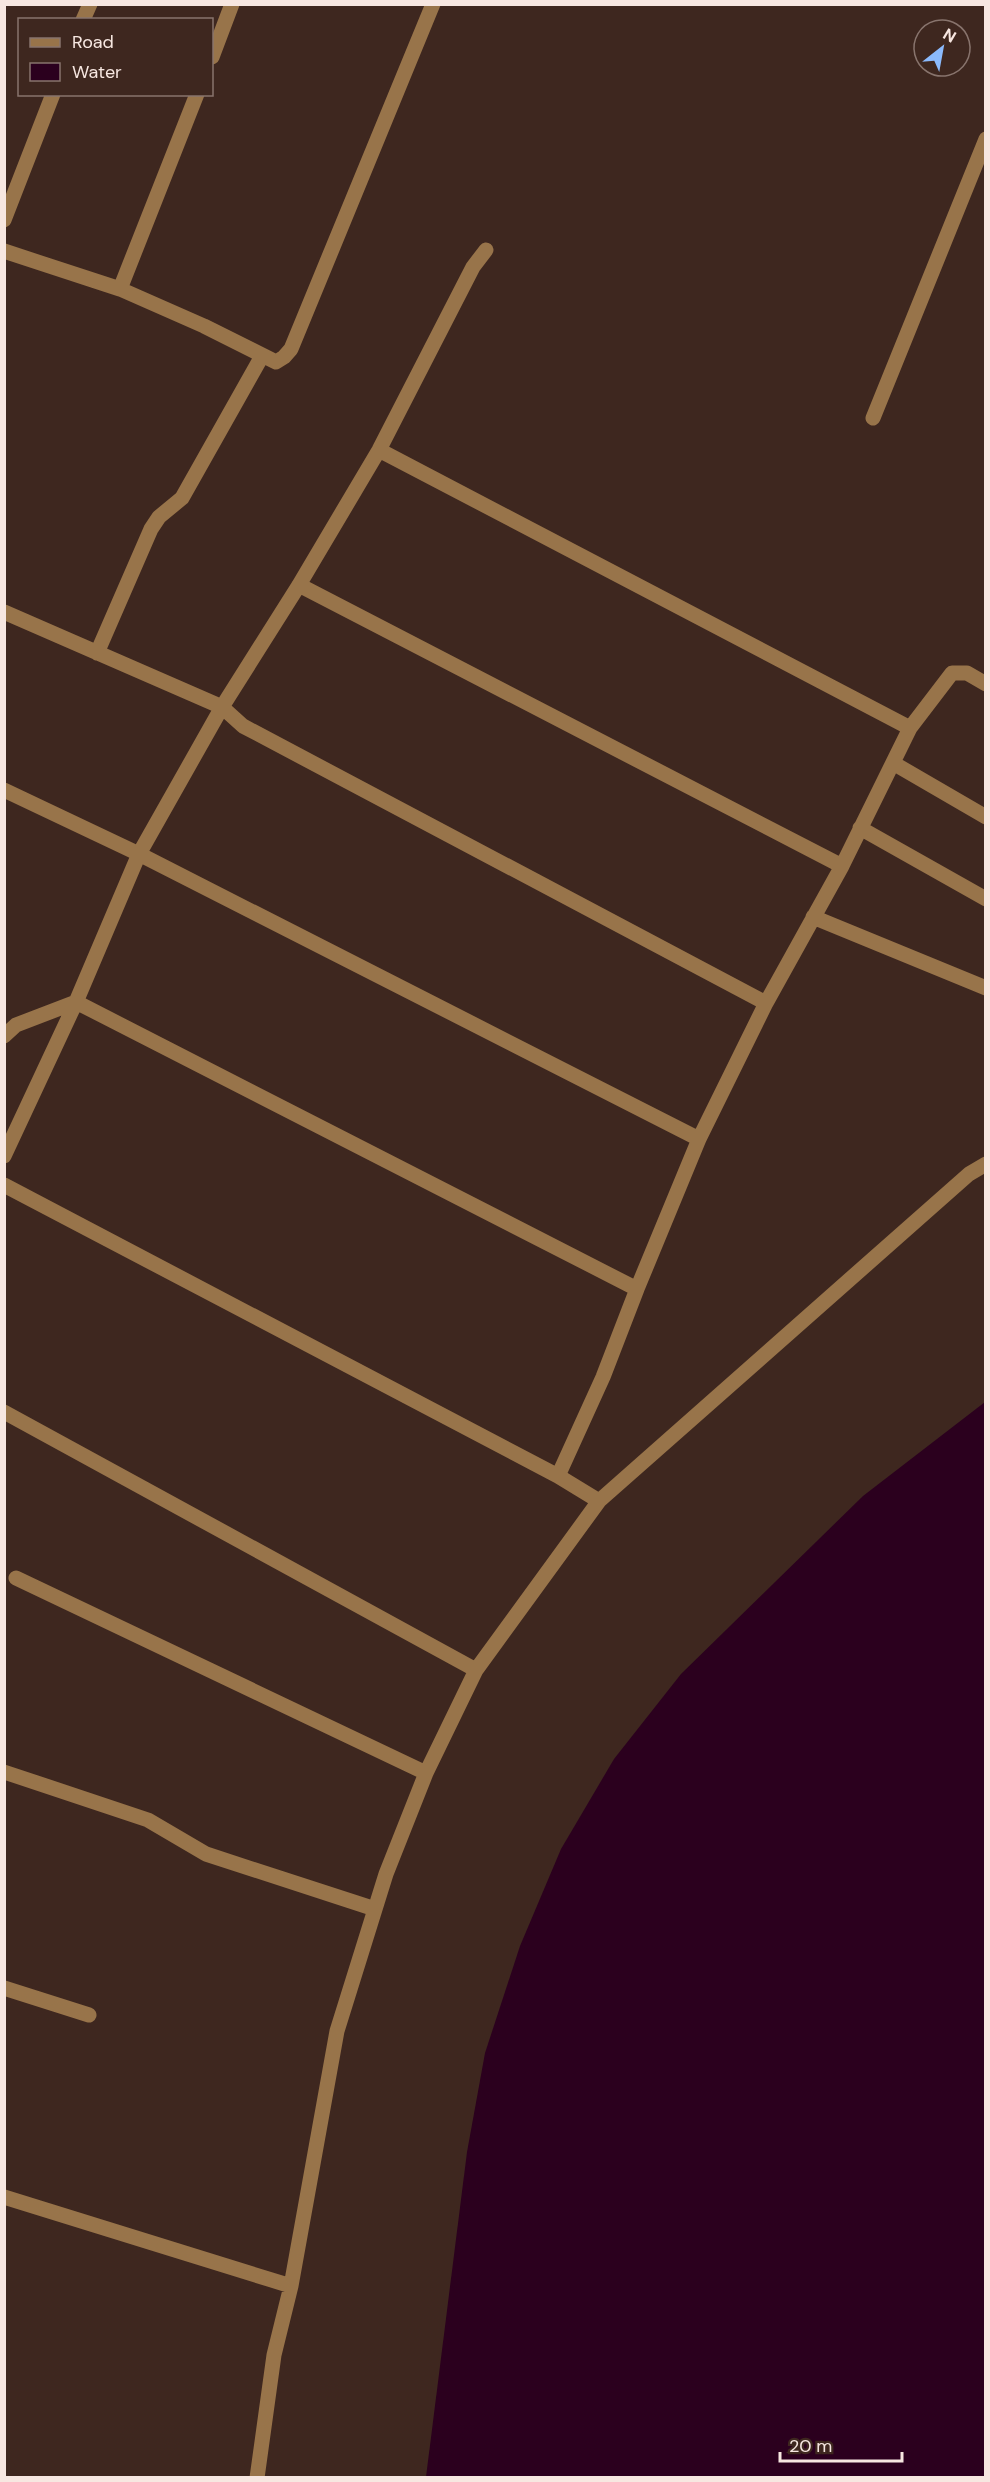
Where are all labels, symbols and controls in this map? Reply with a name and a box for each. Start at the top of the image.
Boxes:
legend [18,18,213,96]
north arrow [912,18,972,78]
text: N [939,24,960,48]
text: Road [72,30,114,54]
text: Water [72,60,122,84]
scale bar [780,2425,902,2463]
text: 20 m [789,2434,832,2458]

